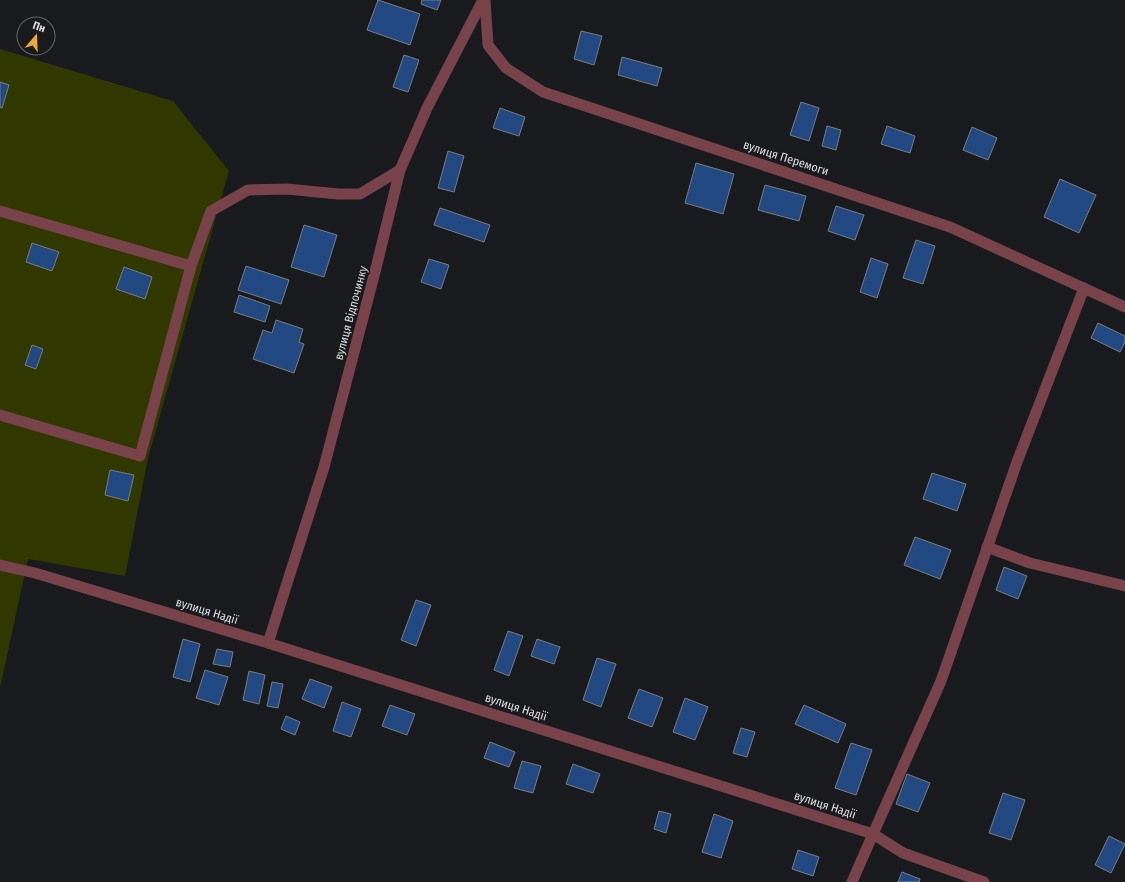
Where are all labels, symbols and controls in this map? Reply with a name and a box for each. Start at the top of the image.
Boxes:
north arrow [16,16,56,56]
text: Пн [31,19,47,35]
street label: вулиця Перемоги [742,138,830,178]
street label: вулиця Відпочинку [332,264,370,362]
street label: вулиця Надії [174,595,241,627]
street label: вулиця Надії [483,690,550,724]
street label: вулиця Надії [792,788,859,822]

